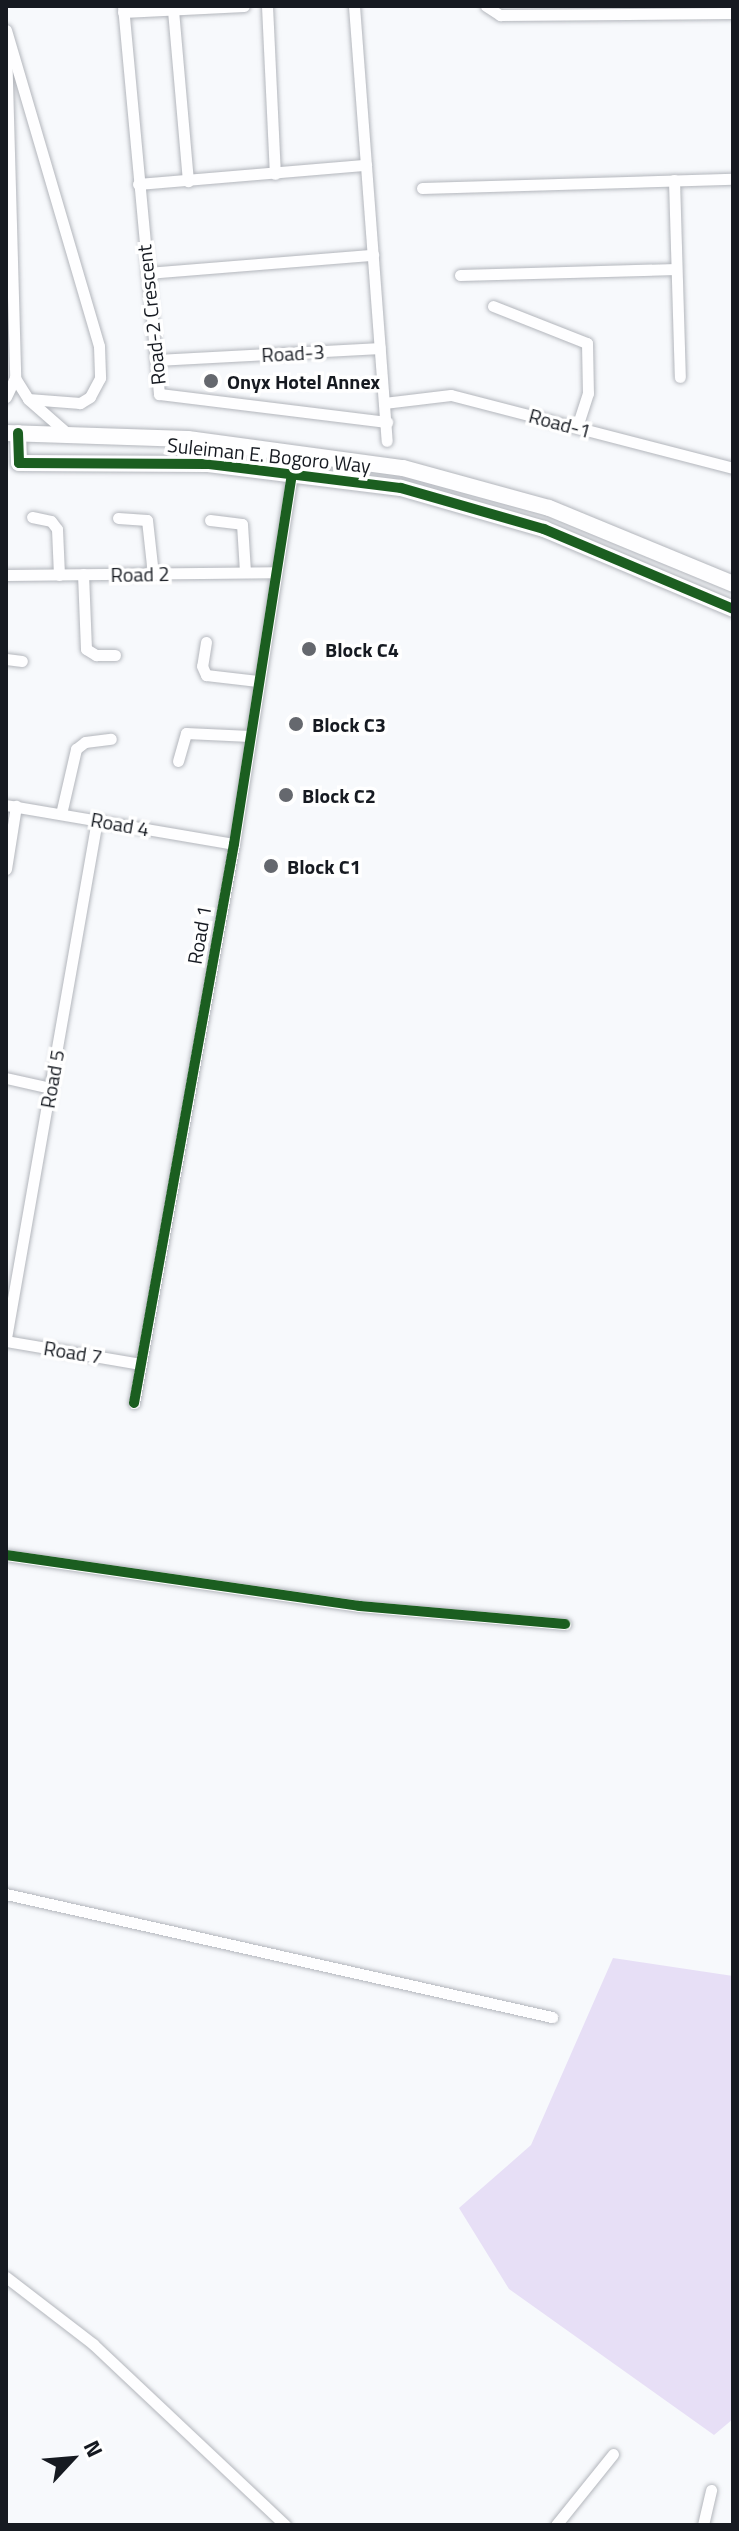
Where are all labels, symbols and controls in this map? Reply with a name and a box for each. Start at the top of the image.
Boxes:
street label: Road-2 Crescent [132,244,170,386]
street label: Road-3 [261,339,325,367]
place label: Onyx Hotel Annex [227,369,380,393]
marker: Onyx Hotel Annex [202,372,220,390]
street label: Road-1 [526,403,594,443]
street label: Suleiman E. Bogoro Way [166,432,372,478]
street label: Road 2 [110,561,170,587]
place label: Block C4 [325,637,399,661]
marker: Block C4 [300,640,318,658]
place label: Block C3 [312,712,386,736]
marker: Block C3 [287,715,305,733]
place label: Block C2 [302,783,376,807]
marker: Block C2 [277,786,295,804]
street label: Road 4 [89,807,151,841]
place label: Block C1 [287,854,361,878]
marker: Block C1 [262,857,280,875]
street label: Road 1 [182,904,216,966]
street label: Road 5 [35,1048,69,1110]
street label: Road 7 [42,1336,104,1368]
north arrow [32,2419,112,2499]
text: N [75,2434,112,2463]

